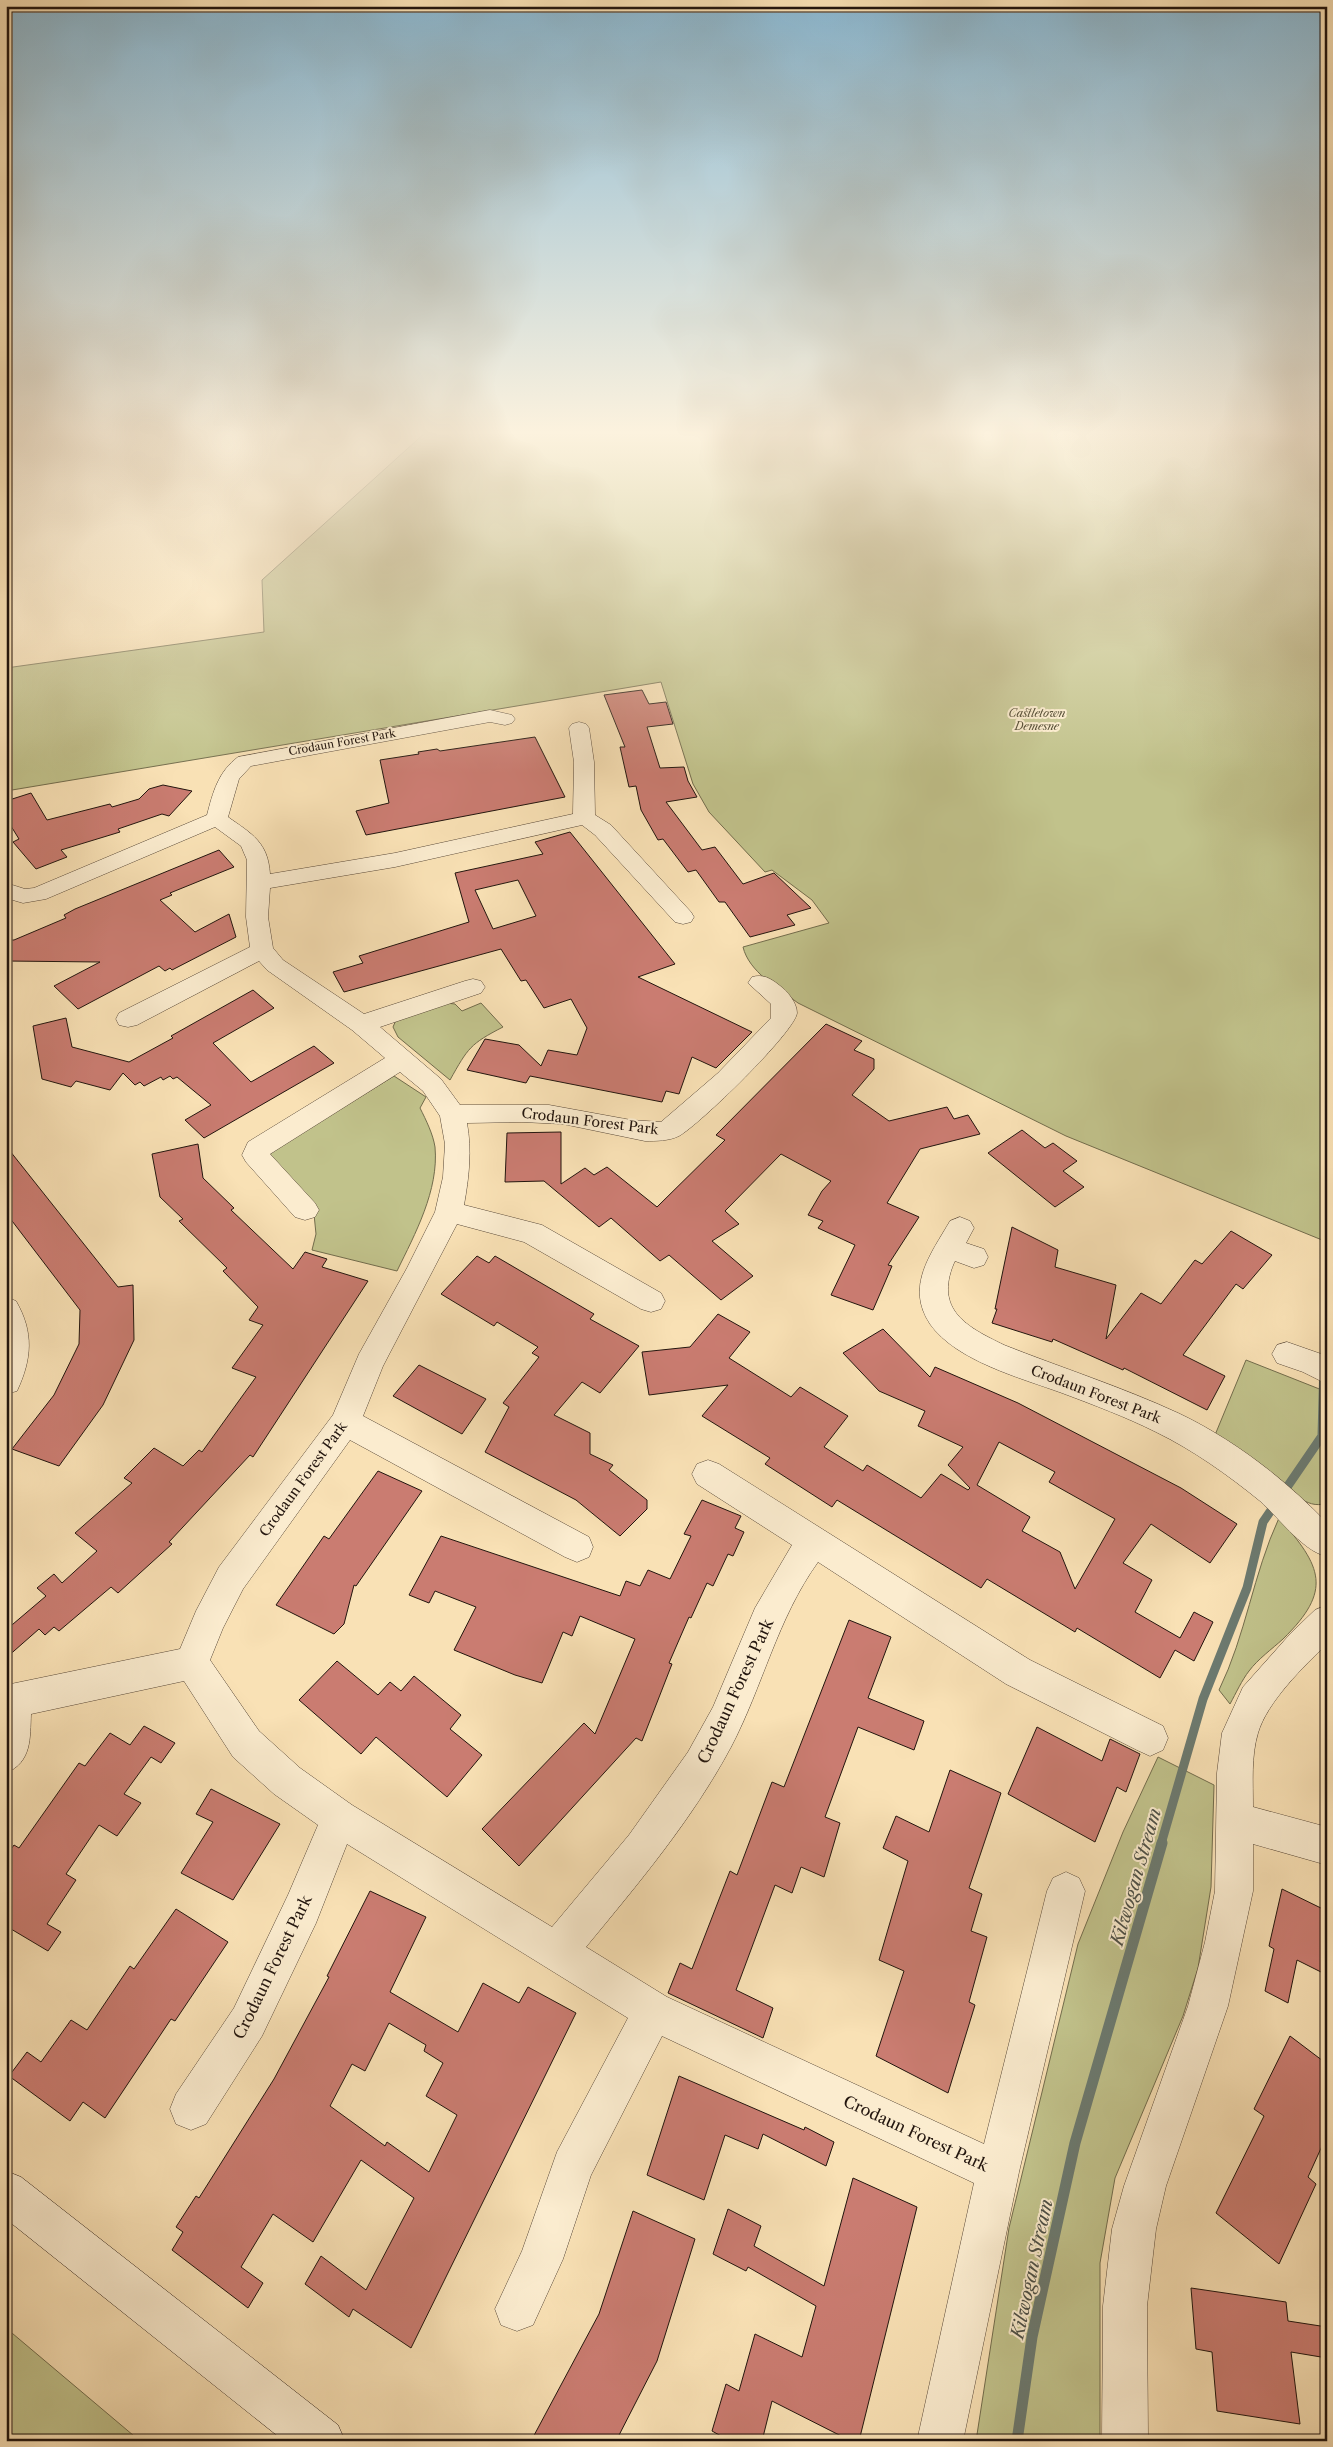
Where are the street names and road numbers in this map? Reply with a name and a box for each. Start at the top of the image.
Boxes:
street label: Crodaun Forest Park [287,726,397,758]
street label: Crodaun Forest Park [520,1104,660,1138]
street label: Crodaun Forest Park [1028,1361,1164,1427]
street label: Crodaun Forest Park [255,1417,351,1540]
street label: Crodaun Forest Park [693,1615,778,1767]
street label: Crodaun Forest Park [228,1891,316,2042]
street label: Crodaun Forest Park [840,2091,992,2176]

